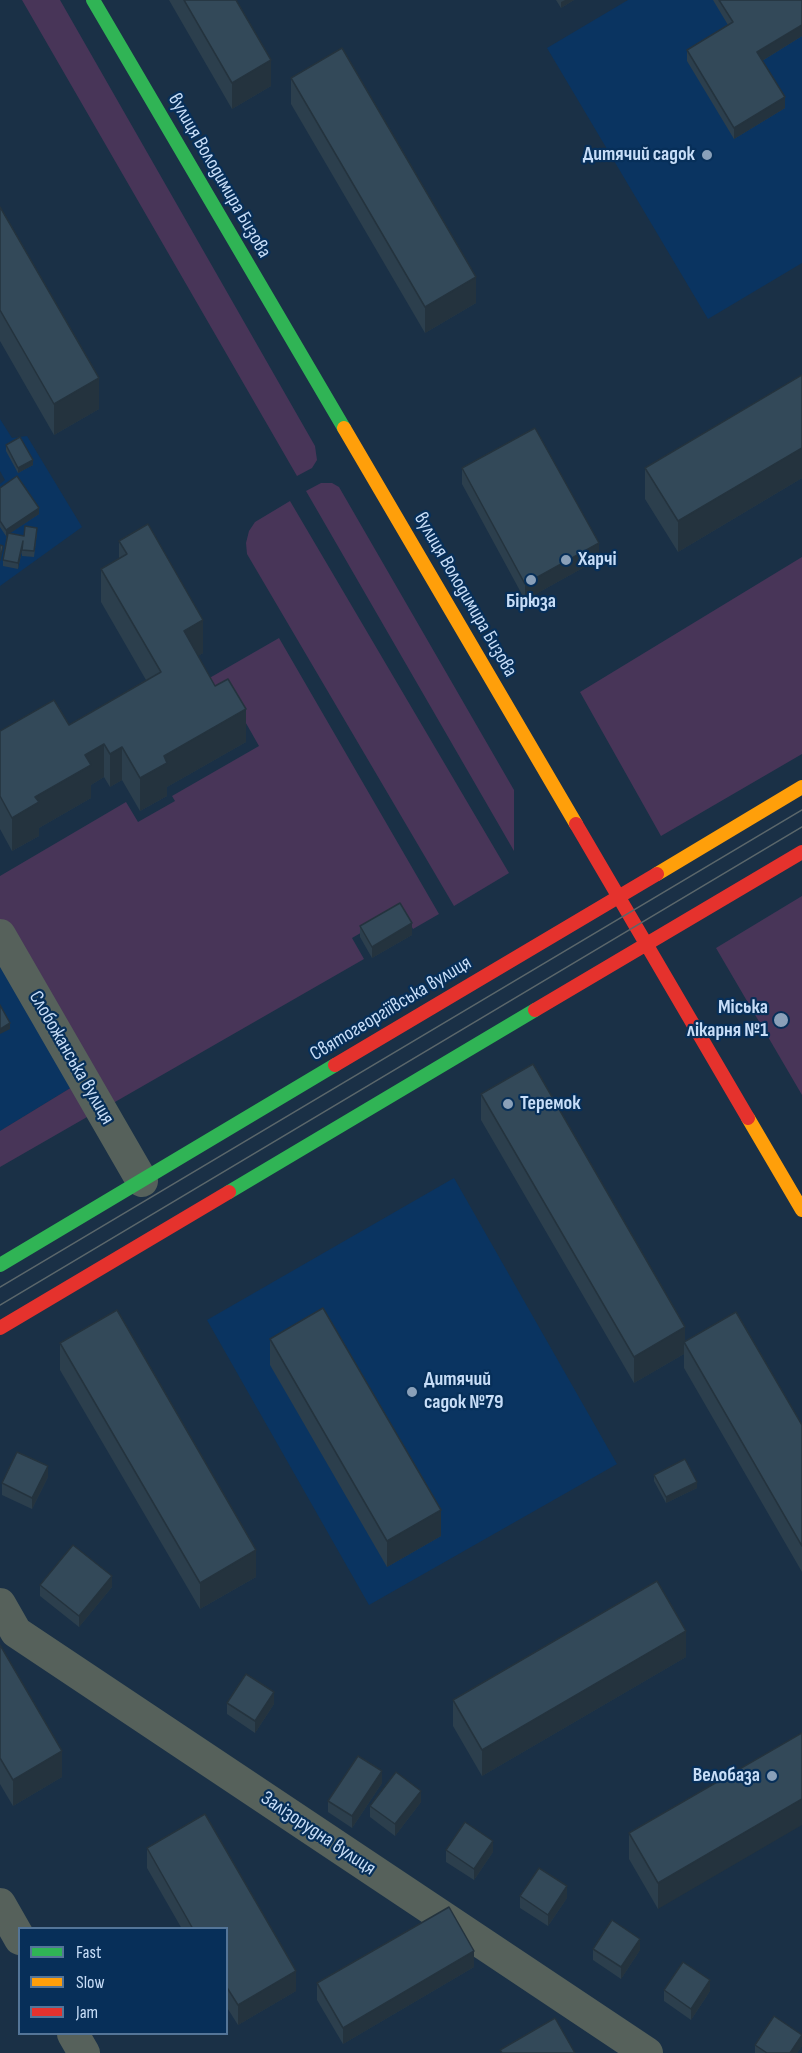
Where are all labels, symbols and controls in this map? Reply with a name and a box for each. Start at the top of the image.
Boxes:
street label: вулиця Володимира Бизова [162,90,276,262]
place label: Дитячий садок [583,143,695,167]
marker: Дитячий садок [700,148,714,162]
street label: вулиця Володимира Бизова [408,509,522,681]
place label: Харчі [578,548,617,572]
marker: Харчі [559,553,573,567]
marker: Бірюза [524,573,538,587]
place label: Бірюза [506,590,556,614]
street label: Святогеоргіївська вулиця [306,951,476,1067]
street label: Слобожанська вулиця [23,987,119,1129]
place label: Міська лікарня №1 [687,996,768,1043]
marker: Міська лікарня №1 [772,1011,790,1029]
place label: Теремок [520,1092,581,1116]
marker: Теремок [501,1097,515,1111]
place label: Дитячий садок №79 [424,1368,503,1415]
marker: Дитячий садок №79 [405,1385,419,1399]
place label: Велобаза [693,1764,760,1788]
marker: Велобаза [765,1769,779,1783]
street label: Залізорудна вулиця [256,1787,380,1881]
legend [18,1927,228,2035]
text: Fast [76,1942,101,1963]
text: Slow [76,1972,105,1993]
text: Jam [76,2002,98,2023]

